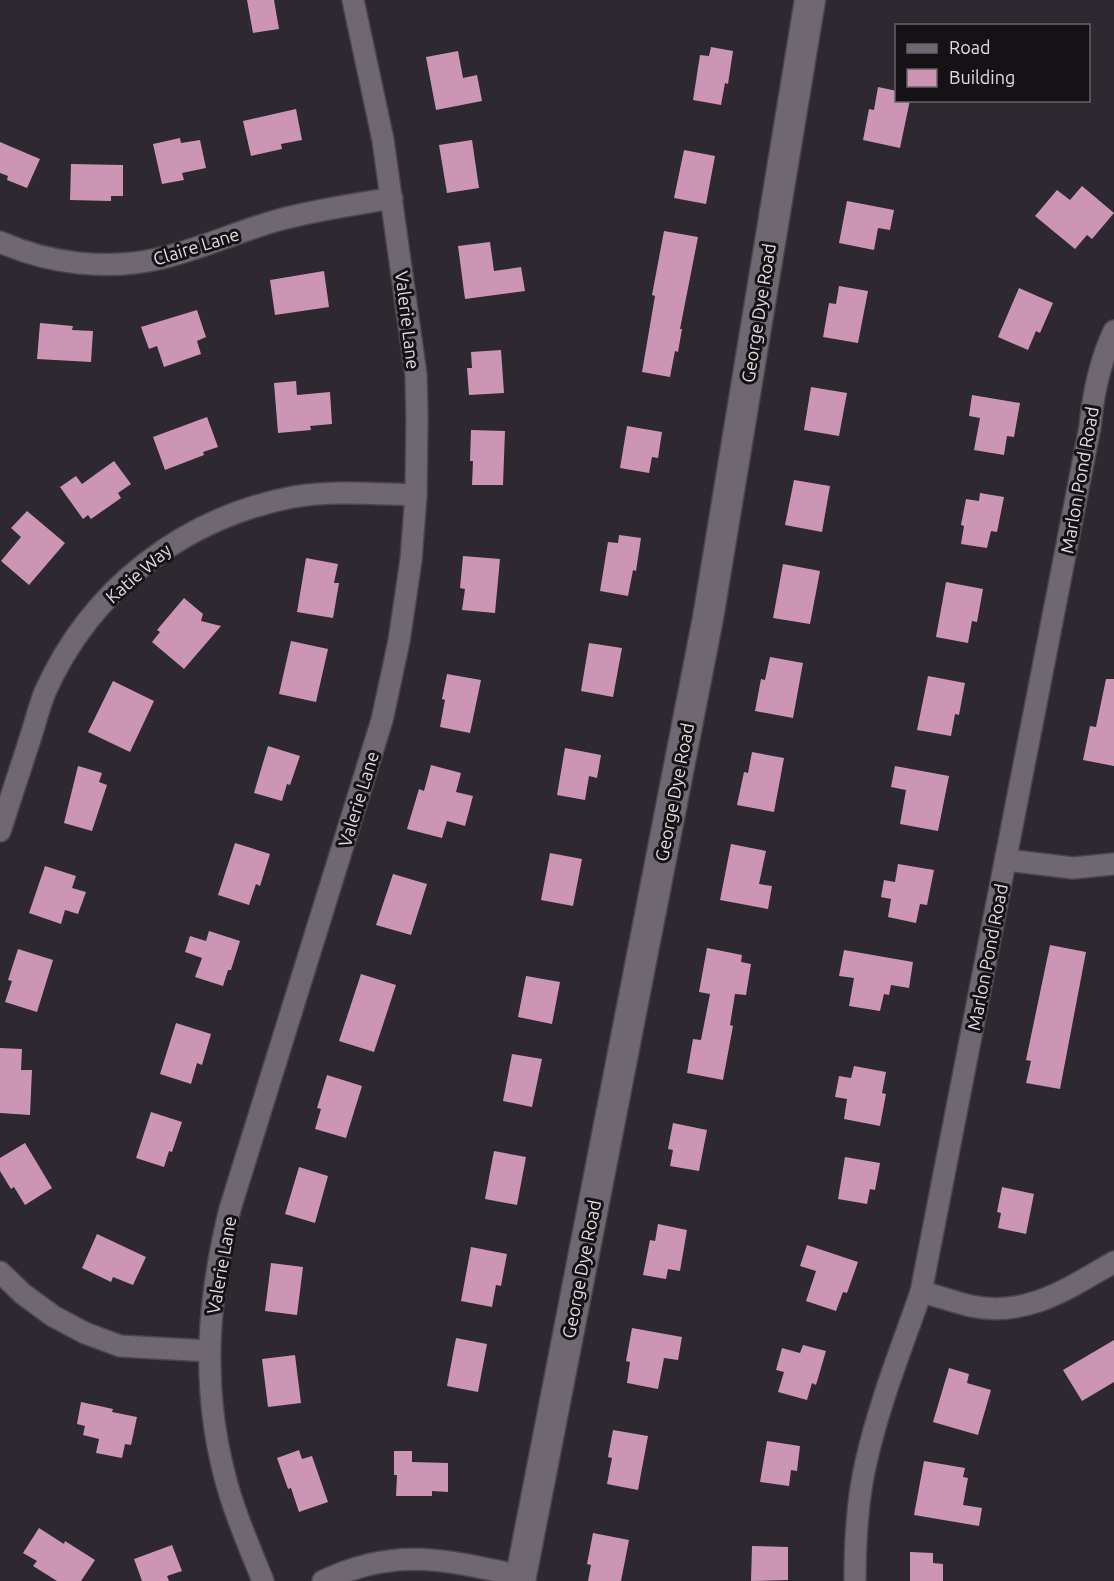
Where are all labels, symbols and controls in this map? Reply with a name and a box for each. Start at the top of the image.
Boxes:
legend [895,24,1090,102]
text: Road [949,37,991,57]
text: Building [949,67,1015,87]
street label: Claire Lane [151,223,241,269]
street label: George Dye Road [737,242,779,384]
street label: Valerie Lane [392,270,424,370]
street label: Marlon Pond Road [1056,405,1102,555]
street label: Katie Way [101,539,175,607]
street label: George Dye Road [651,721,697,863]
street label: Valerie Lane [334,749,382,849]
street label: Marlon Pond Road [963,882,1011,1032]
street label: George Dye Road [558,1198,604,1340]
street label: Valerie Lane [203,1215,239,1315]

